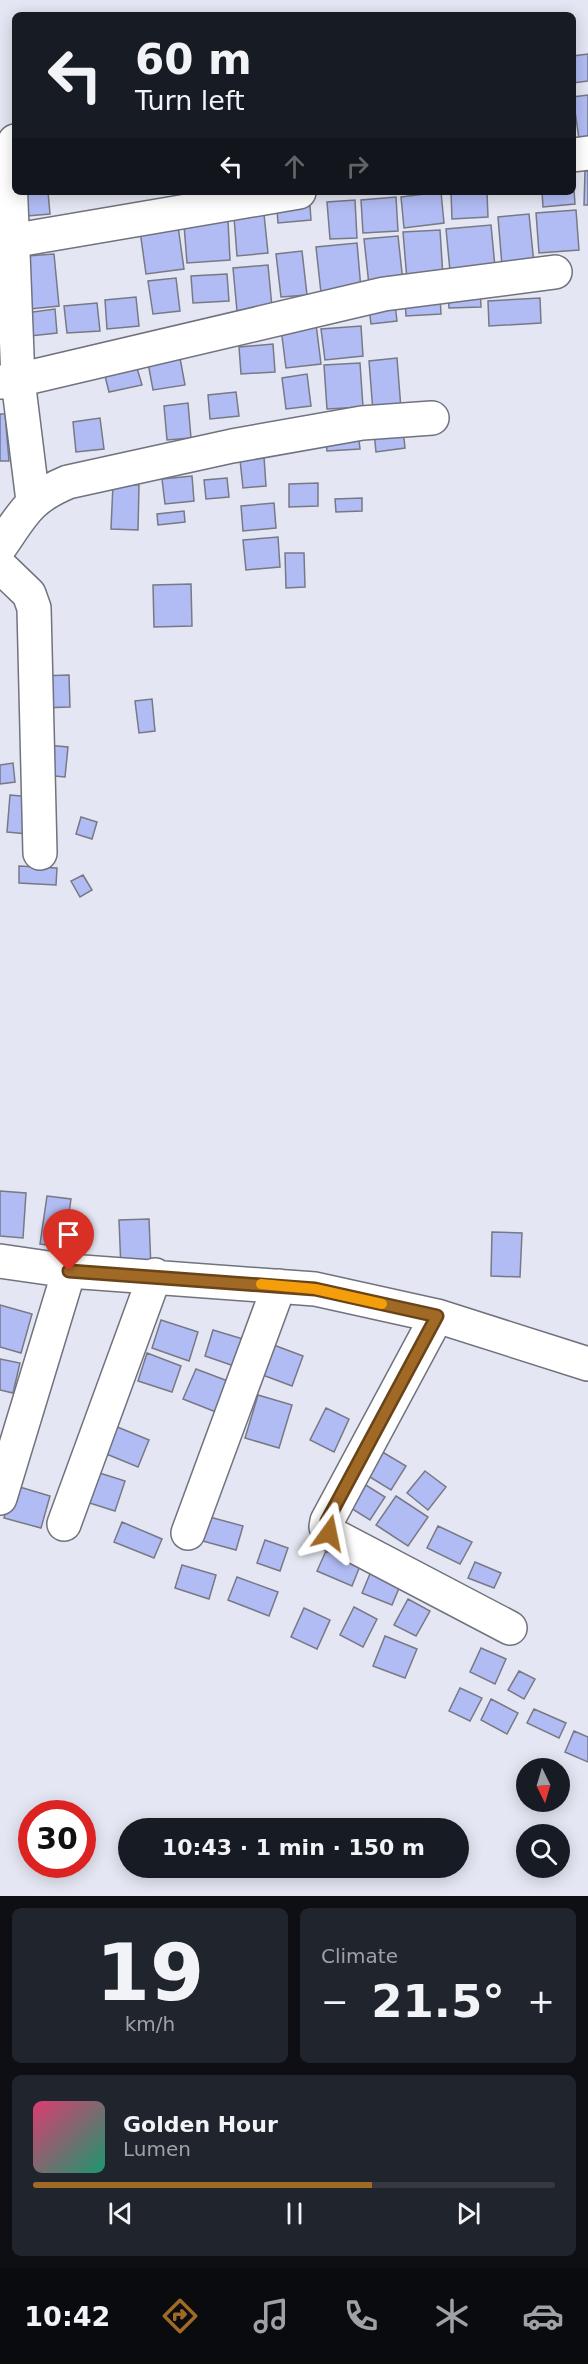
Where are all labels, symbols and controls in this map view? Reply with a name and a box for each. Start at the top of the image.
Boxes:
text: 60 m [135,35,252,84]
icon: left [36,36,114,114]
text: Turn left [135,85,245,116]
icon: left [215,150,248,183]
icon: ahead [278,150,311,183]
icon: right [341,150,374,183]
pin [43,1209,94,1271]
icon: arrive [52,1218,85,1251]
position arrow [297,1501,361,1565]
north arrow [516,1758,570,1812]
map controls [516,1758,570,1878]
speed limit sign: 30 [18,1800,96,1878]
button: search [516,1824,570,1878]
text: 10:43 · 1 min · 150 m [162,1835,425,1860]
text: 19 [96,1928,204,2018]
text: Climate [321,1944,398,1968]
text: 21.5° [371,1975,505,2028]
text: − [321,1982,349,2021]
text: + [527,1982,555,2021]
text: km/h [125,2012,175,2036]
text: Golden Hour [123,2112,278,2137]
text: Lumen [123,2137,191,2161]
icon: previous [104,2197,137,2230]
icon: pause [278,2197,311,2230]
icon: next [452,2197,485,2230]
icon: directions [159,2295,201,2337]
icon: music [250,2295,292,2337]
icon: phone [340,2295,382,2337]
icon: climate [431,2295,473,2337]
icon: car [522,2295,564,2337]
text: 10:42 [24,2301,110,2332]

